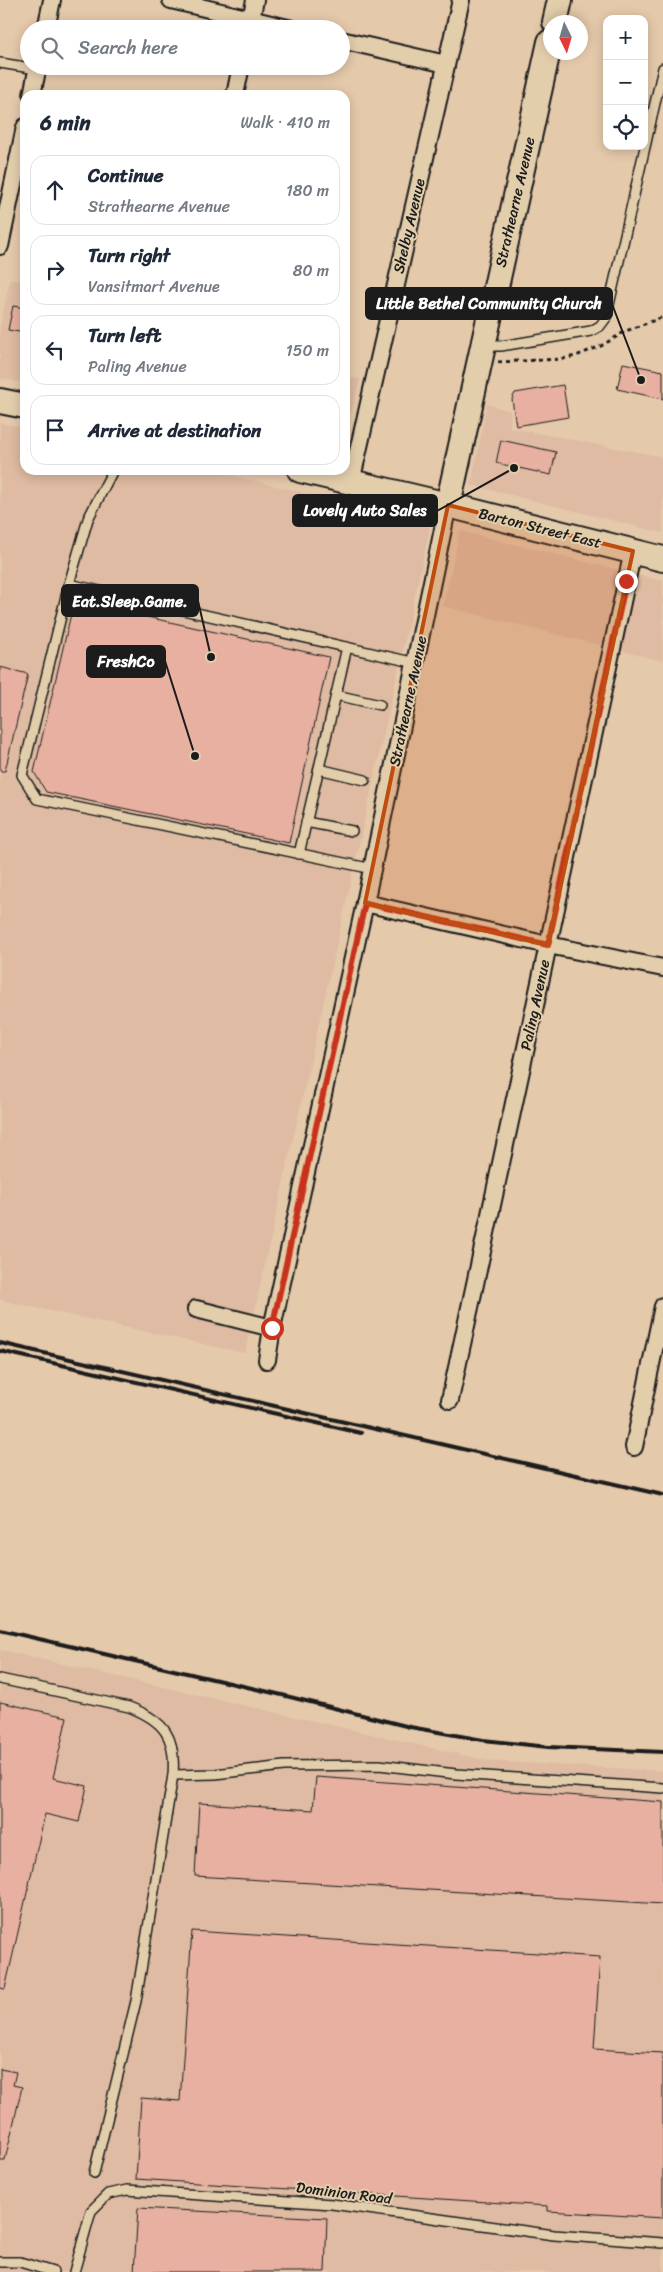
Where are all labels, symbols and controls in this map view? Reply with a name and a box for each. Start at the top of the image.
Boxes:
north arrow [543,15,588,60]
map controls [603,15,648,150]
button: + [603,15,648,60]
search box [20,20,350,75]
text: Search here [78,31,178,64]
icon: search [38,34,66,62]
button: − [603,60,648,105]
text: 6 min [40,104,91,142]
button: locate [603,105,648,150]
text: Walk · 410 m [241,108,330,137]
street label: Strathearne Avenue [487,134,543,270]
text: Continue [88,159,164,192]
icon: ahead [41,176,69,204]
text: 180 m [286,176,329,205]
street label: Shelby Avenue [385,176,433,276]
text: Strathearne Avenue [88,192,230,221]
text: Turn right [88,239,170,272]
icon: right [41,256,69,284]
text: 80 m [293,256,329,285]
text: Vansitmart Avenue [88,272,220,301]
callout: Little Bethel Community Church [366,288,612,319]
text: Little Bethel Community Church [376,289,603,318]
text: Turn left [88,319,161,352]
icon: left [41,336,69,364]
text: 150 m [286,336,329,365]
text: Paling Avenue [88,352,187,381]
text: Arrive at destination [88,414,261,447]
icon: arrive [41,416,69,444]
callout: Lovely Auto Sales [293,495,437,526]
text: Lovely Auto Sales [303,496,427,525]
street label: Barton Street East [476,500,605,556]
route end [615,570,638,593]
callout: Eat.Sleep.Game. [62,585,198,616]
text: Eat.Sleep.Game. [72,587,188,616]
street label: Strathearne Avenue [381,633,435,769]
callout: FreshCo [87,646,165,677]
text: FreshCo [96,647,156,676]
street label: Paling Avenue [513,957,557,1053]
route start [261,1317,284,1340]
street label: Dominion Road [295,2174,394,2212]

